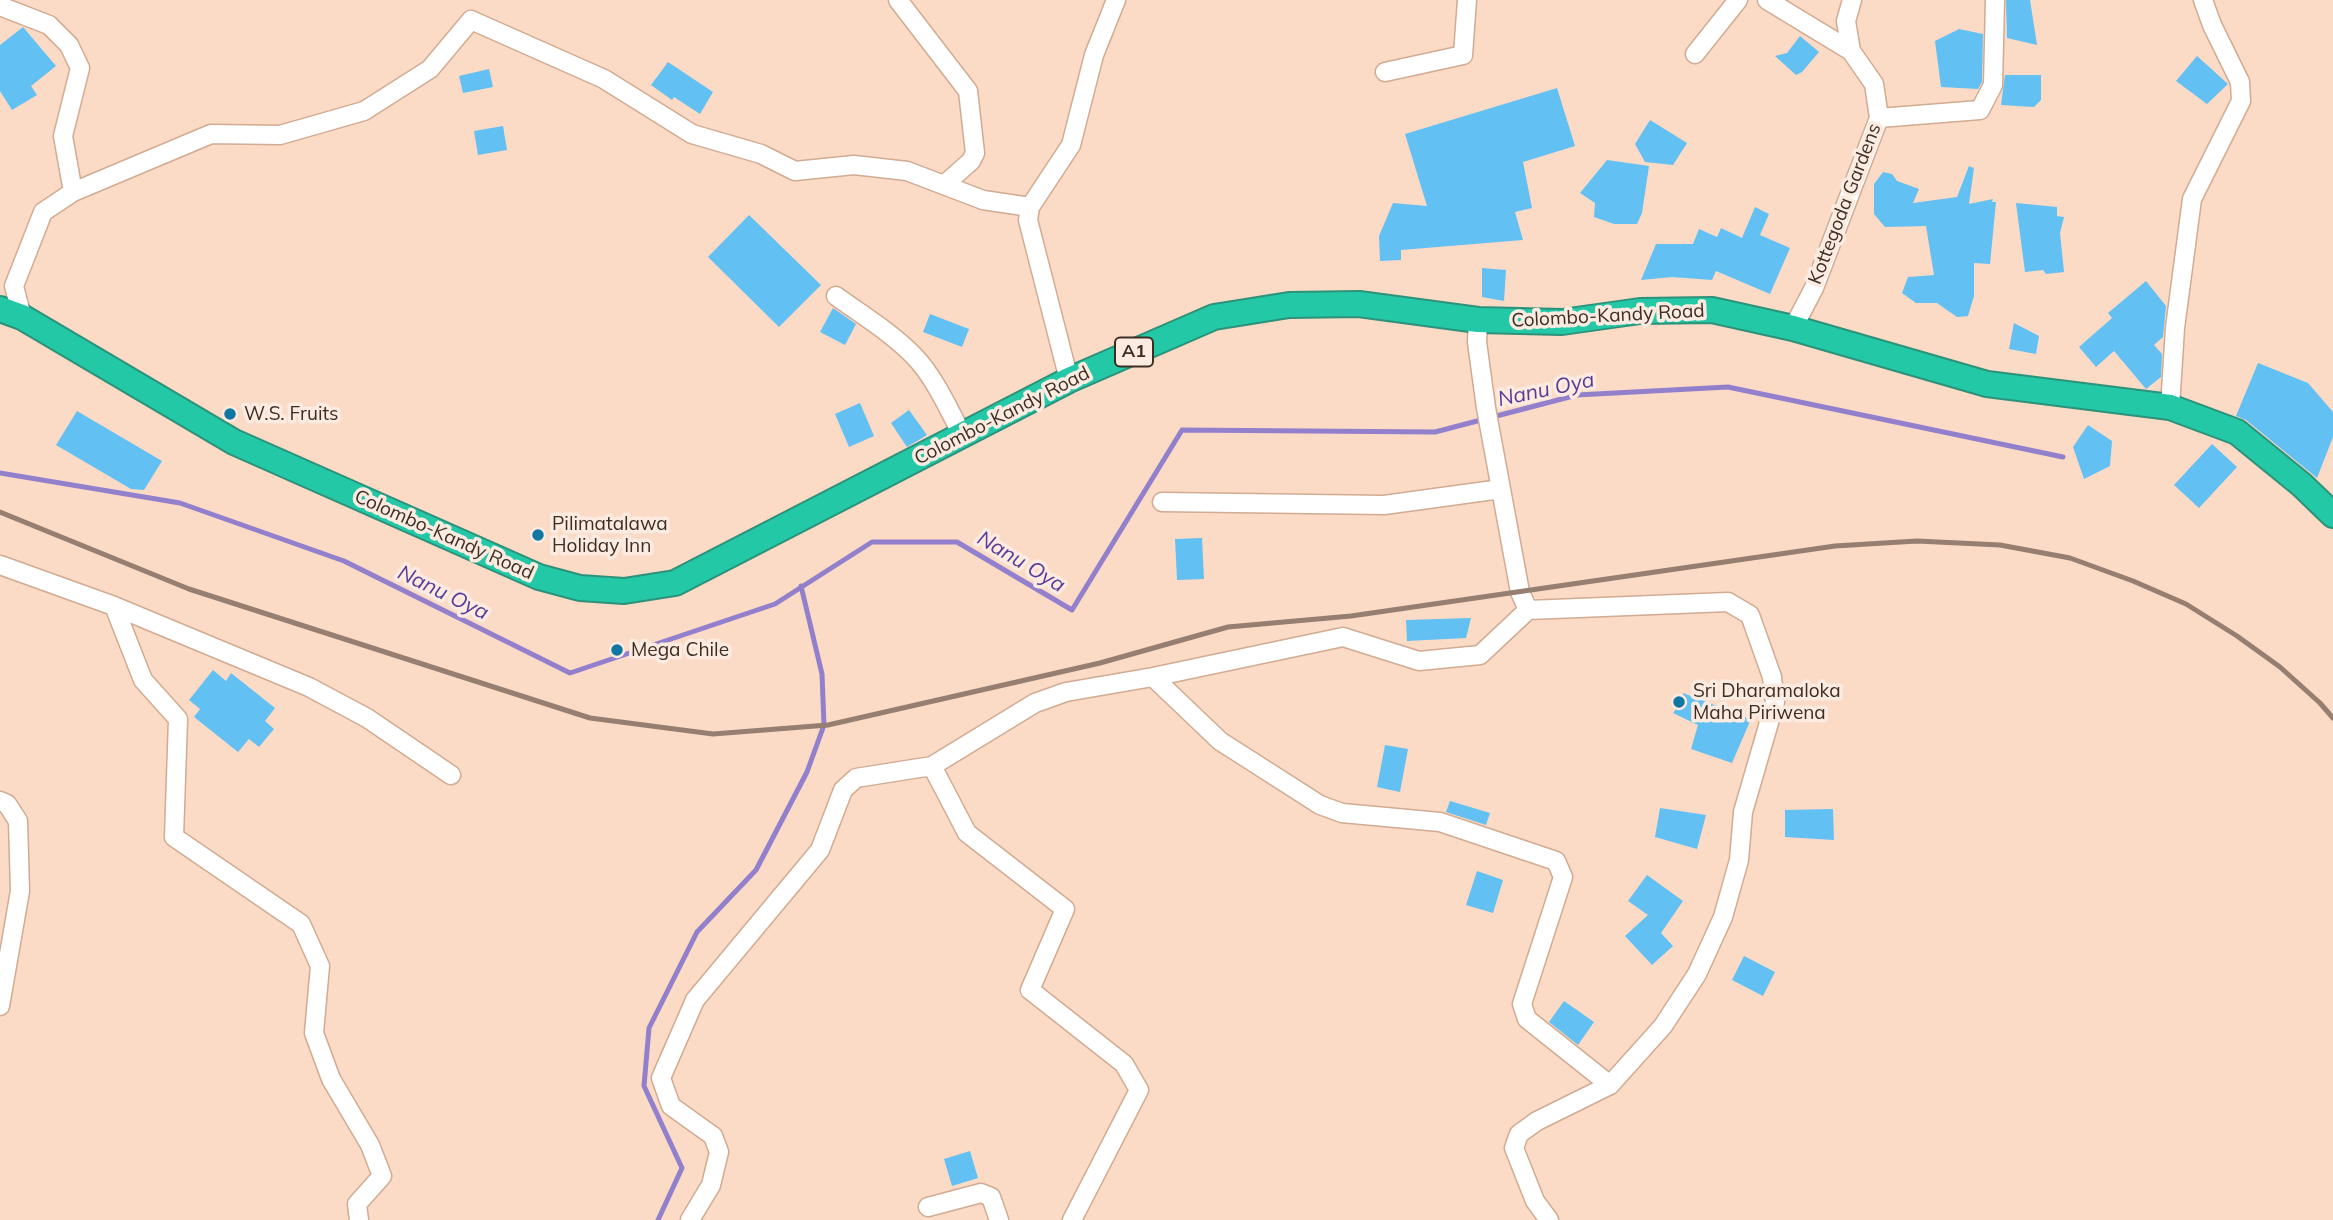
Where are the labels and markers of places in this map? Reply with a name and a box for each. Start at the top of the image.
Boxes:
place label: W.S. Fruits [244,403,339,425]
marker: W.S. Fruits [222,406,238,422]
place label: Pilimatalawa Holiday Inn [552,513,668,557]
marker: Pilimatalawa Holiday Inn [530,527,546,543]
place label: Mega Chile [631,639,729,661]
marker: Mega Chile [609,642,625,658]
place label: Sri Dharamaloka Maha Piriwena [1693,680,1841,724]
marker: Sri Dharamaloka Maha Piriwena [1671,694,1687,710]

